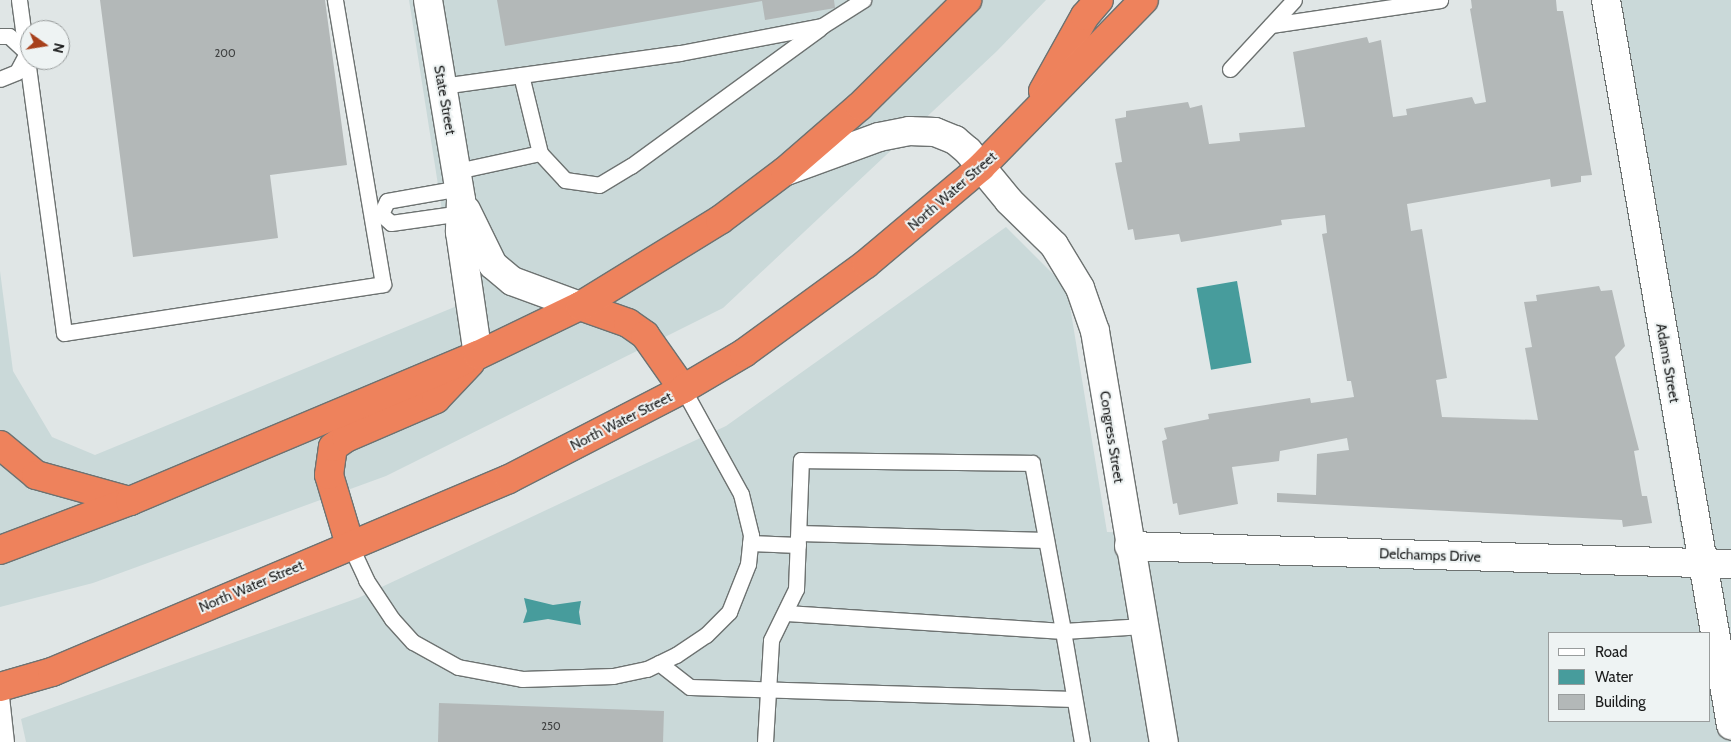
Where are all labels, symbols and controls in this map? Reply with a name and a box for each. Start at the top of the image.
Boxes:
north arrow [20,20,70,70]
text: N [49,41,69,55]
house number: 200 [214,46,236,60]
street label: State Street [431,64,459,136]
street label: North Water Street [904,148,1000,234]
street label: Adams Street [1653,322,1683,404]
street label: North Water Street [567,388,675,454]
street label: Congress Street [1096,390,1128,484]
street label: Delchamps Drive [1379,545,1481,565]
street label: North Water Street [196,556,306,616]
legend [1548,632,1711,722]
text: Road [1595,643,1628,661]
text: Water [1595,668,1633,686]
text: Building [1595,693,1646,711]
house number: 250 [541,719,561,733]

